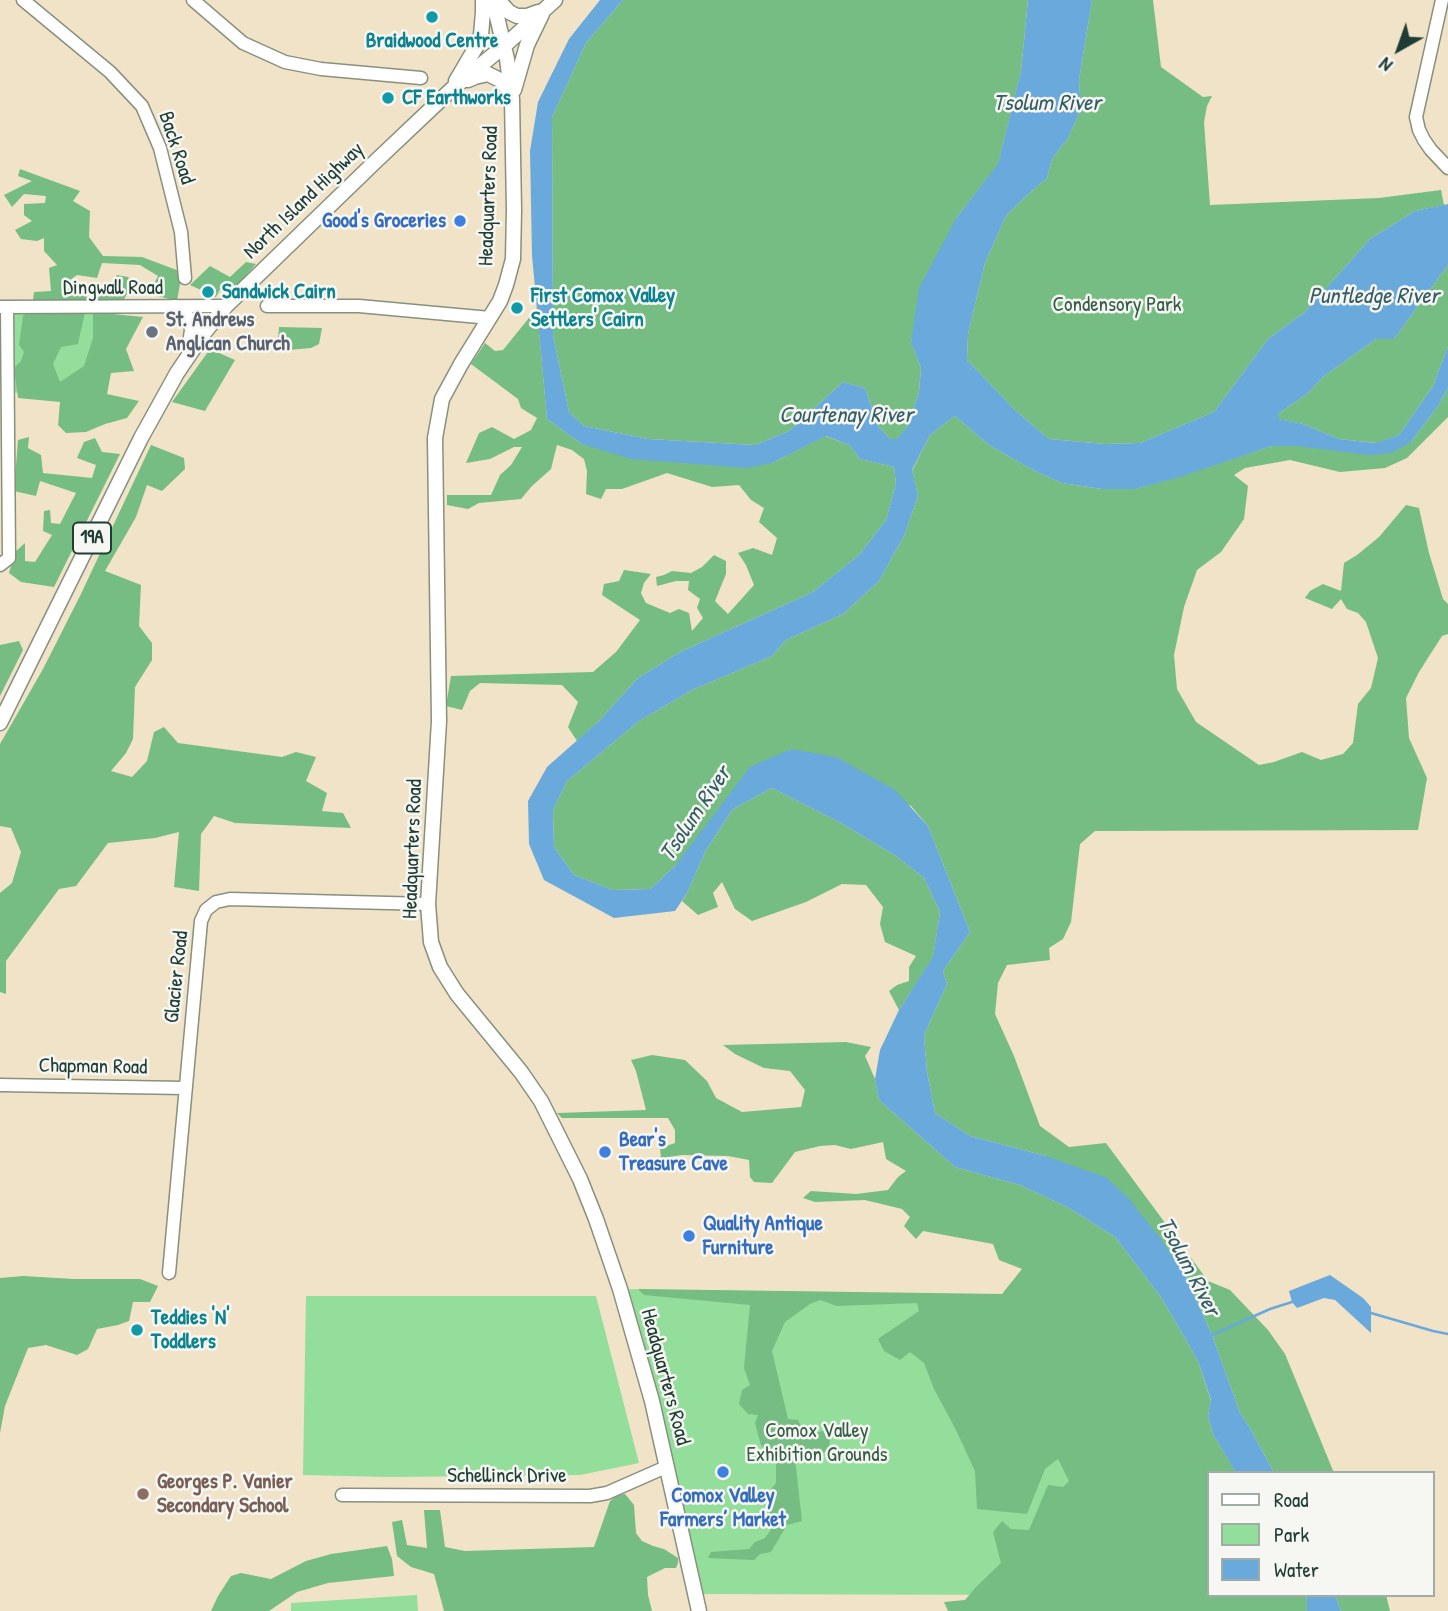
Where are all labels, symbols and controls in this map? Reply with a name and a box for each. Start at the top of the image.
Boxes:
marker: Braidwood Centre [424,9,440,25]
north arrow [1364,14,1434,84]
place label: Braidwood Centre [366,28,498,54]
text: N [1373,52,1398,78]
place label: CF Earthworks [402,85,511,111]
marker: CF Earthworks [380,90,396,106]
water label: Tsolum River [993,90,1101,118]
street label: Back Road [152,108,200,188]
street label: Headquarters Road [474,126,504,266]
street label: North Island Highway [239,137,369,265]
place label: Good's Groceries [322,208,446,234]
marker: Good's Groceries [452,213,468,229]
street label: Dingwall Road [63,275,163,301]
place label: Sandwick Cairn [222,279,336,305]
place label: First Comox Valley Settlers' Cairn [531,283,675,333]
water label: Puntledge River [1309,283,1439,311]
marker: Sandwick Cairn [200,284,216,300]
park label: Condensory Park [1053,292,1181,318]
marker: First Comox Valley Settlers' Cairn [509,300,525,316]
place label: St. Andrews Anglican Church [166,307,290,357]
marker: St. Andrews Anglican Church [144,324,160,340]
water label: Courtenay River [779,402,913,430]
road number: 19A [73,523,111,554]
water label: Tsolum River [654,762,738,866]
street label: Headquarters Road [398,779,428,919]
street label: Glacier Road [160,930,194,1024]
street label: Chapman Road [38,1053,148,1081]
place label: Bear's Treasure Cave [619,1127,728,1177]
marker: Bear's Treasure Cave [597,1144,613,1160]
place label: Quality Antique Furniture [703,1211,823,1261]
water label: Tsolum River [1150,1213,1226,1321]
marker: Quality Antique Furniture [681,1228,697,1244]
place label: Teddies 'N' Toddlers [151,1305,230,1355]
street label: Headquarters Road [635,1306,695,1448]
marker: Teddies 'N' Toddlers [129,1322,145,1338]
park label: Comox Valley Exhibition Grounds [746,1418,888,1468]
street label: Schellinck Drive [447,1463,567,1489]
marker: Comox Valley Farmers’ Market [715,1464,731,1480]
place label: Georges P. Vanier Secondary School [157,1469,293,1519]
legend [1206,1471,1434,1597]
place label: Comox Valley Farmers’ Market [660,1483,786,1533]
text: Road [1274,1485,1308,1514]
marker: Georges P. Vanier Secondary School [135,1486,151,1502]
text: Park [1274,1520,1309,1549]
text: Water [1274,1555,1319,1584]

